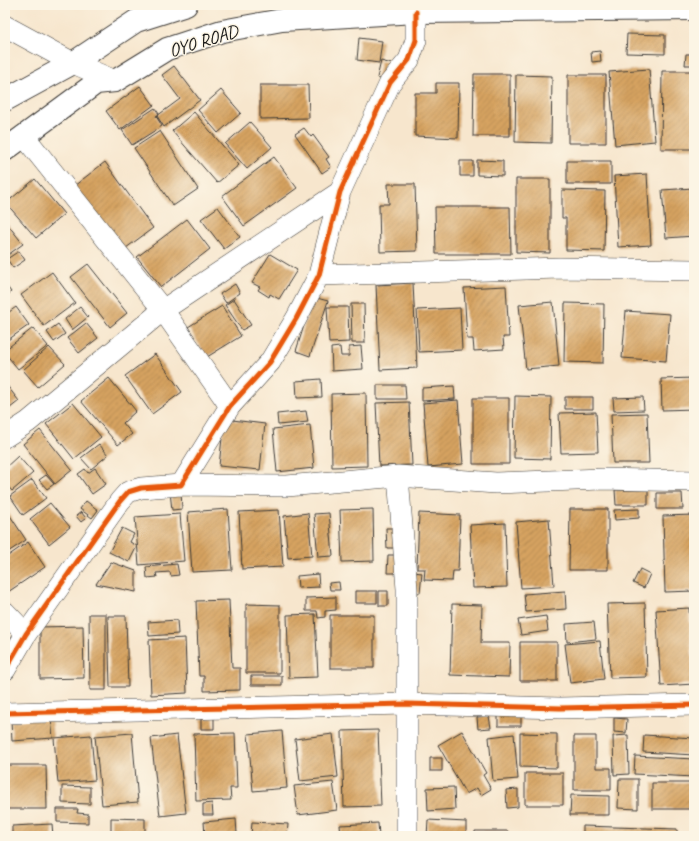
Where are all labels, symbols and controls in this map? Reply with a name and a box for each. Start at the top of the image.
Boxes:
street label: OYO ROAD [166,19,243,63]

